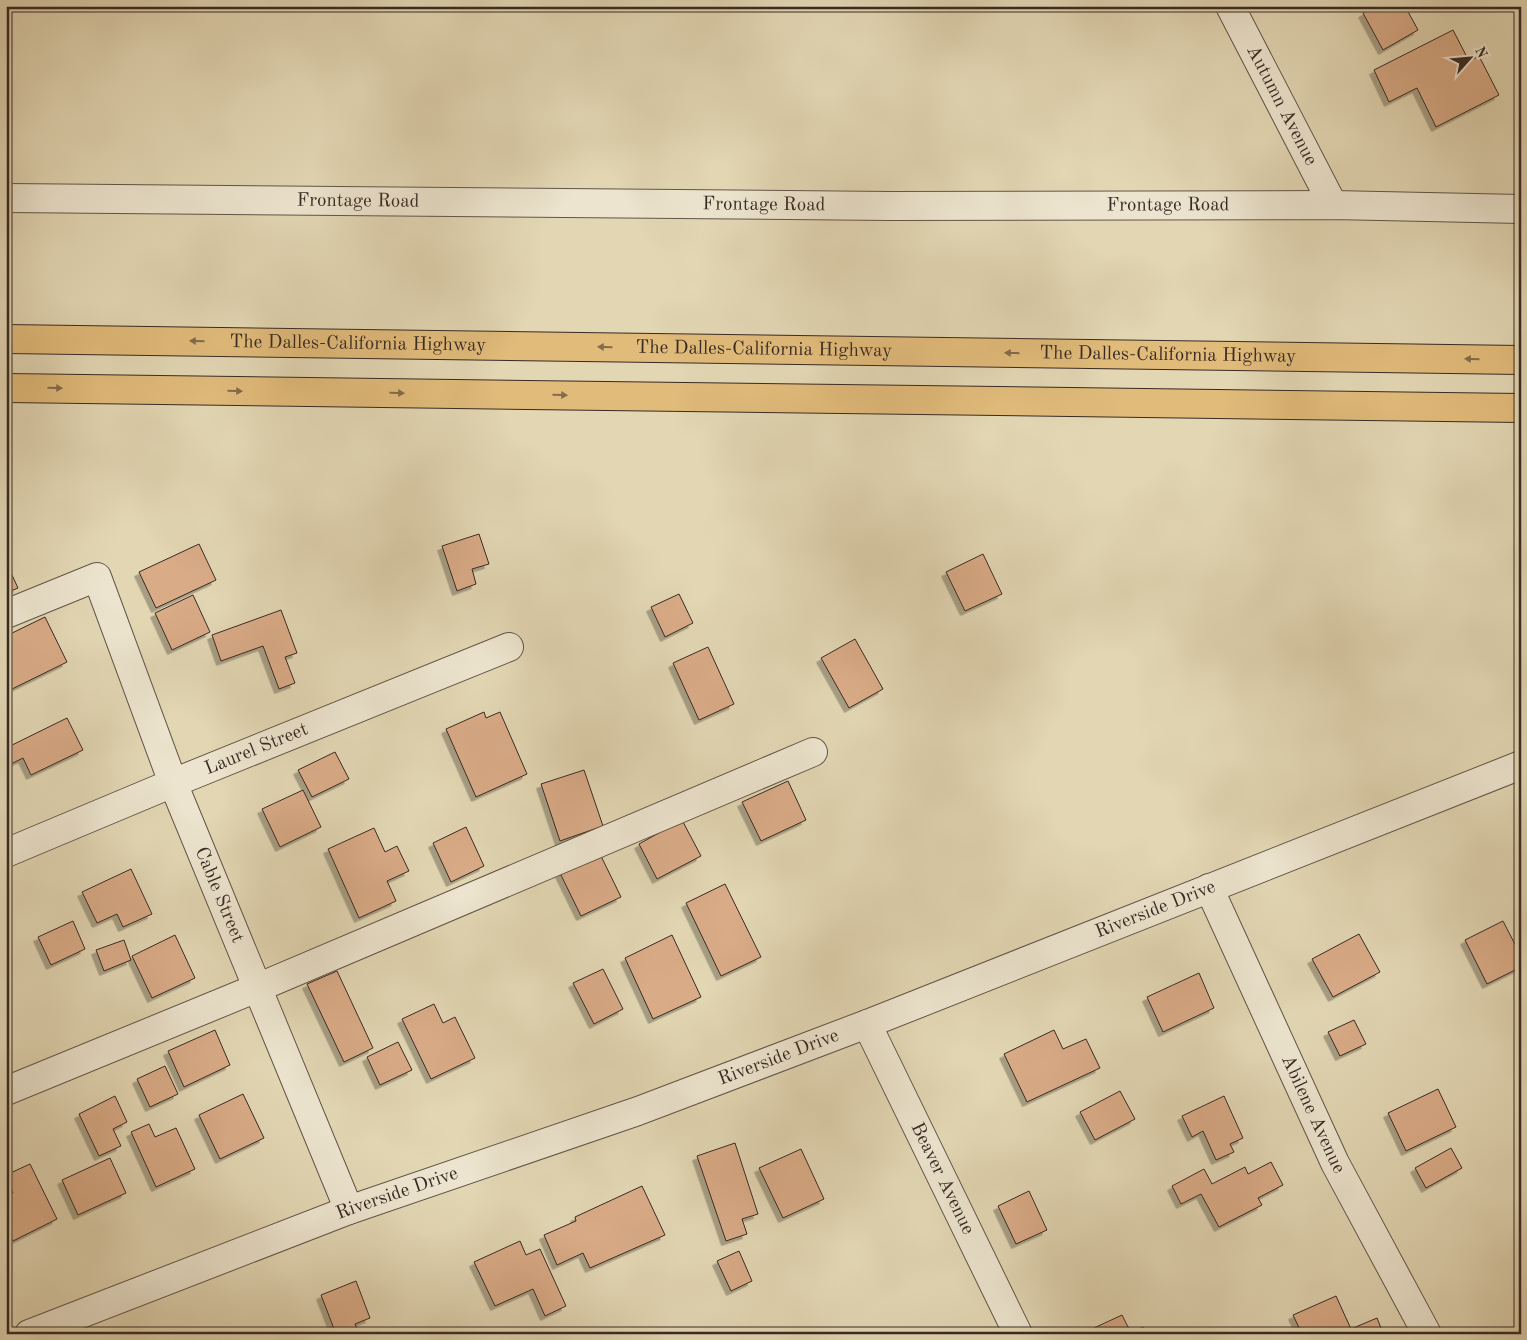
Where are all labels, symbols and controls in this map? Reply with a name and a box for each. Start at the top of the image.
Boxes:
north arrow [1444,32,1494,82]
street label: Autumn Avenue [1243,42,1320,169]
text: N [1472,45,1489,61]
street label: Frontage Road [296,191,420,211]
street label: Frontage Road [702,195,826,215]
street label: Frontage Road [1106,196,1230,215]
street label: The Dalles-California Highway [230,333,486,355]
one-way arrow [189,337,205,345]
street label: The Dalles-California Highway [635,338,892,361]
one-way arrow [596,343,612,351]
street label: The Dalles-California Highway [1039,344,1296,366]
one-way arrow [1004,349,1020,357]
one-way arrow [1464,355,1480,363]
one-way arrow [47,384,63,392]
one-way arrow [227,387,243,395]
one-way arrow [390,389,406,397]
one-way arrow [552,391,568,399]
street label: Laurel Street [202,720,311,779]
street label: Cable Street [191,845,247,946]
street label: Riverside Drive [1093,877,1218,942]
street label: Riverside Drive [716,1026,842,1089]
street label: Abilene Avenue [1277,1052,1348,1177]
street label: Beaver Avenue [907,1120,978,1238]
street label: Riverside Drive [333,1164,460,1224]

